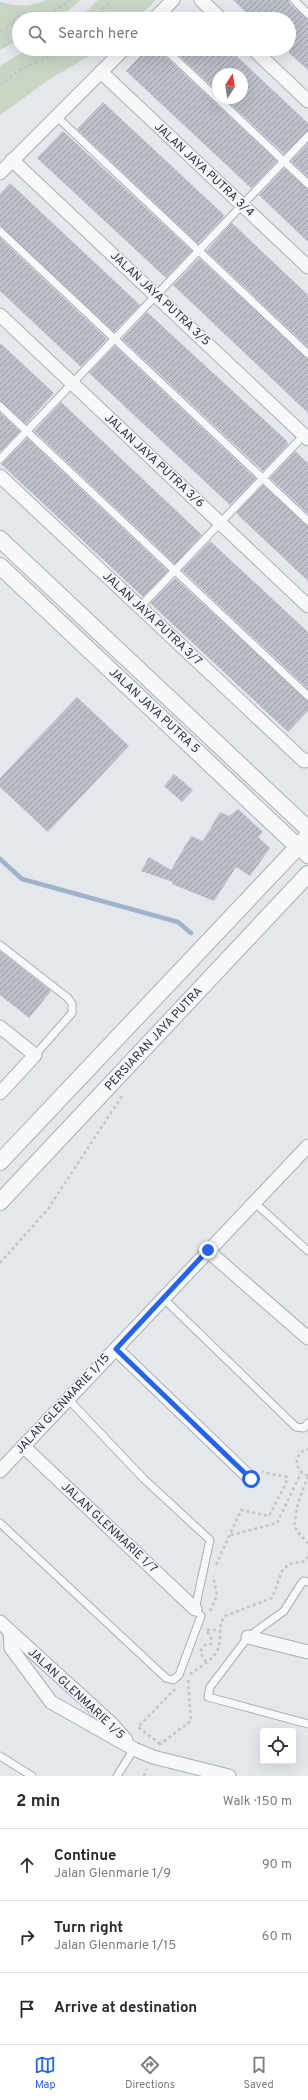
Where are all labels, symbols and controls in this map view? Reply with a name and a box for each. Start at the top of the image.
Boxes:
search box [12,12,296,56]
icon: search [26,23,48,45]
text: Search here [58,25,138,44]
north arrow [212,68,248,104]
street label: JALAN JAYA PUTRA 3/4 [150,119,258,221]
street label: JALAN JAYA PUTRA 3/5 [106,248,214,350]
street label: JALAN JAYA PUTRA 3/6 [101,410,207,512]
street label: JALAN JAYA PUTRA 3/7 [99,569,205,669]
street label: JALAN JAYA PUTRA 5 [105,665,203,757]
street label: PERSIARAN JAYA PUTRA [102,984,206,1094]
route end [199,1241,217,1259]
street label: JALAN GLENMARIE 1/15 [12,1350,114,1458]
route start [242,1470,260,1488]
street label: JALAN GLENMARIE 1/7 [57,1479,161,1577]
street label: JALAN GLENMARIE 1/5 [24,1645,128,1743]
map controls [260,1728,296,1764]
button: locate [260,1728,296,1764]
text: 2 min [16,1791,60,1813]
text: Walk · 150 m [223,1794,292,1810]
text: Continue [54,1847,116,1866]
icon: ahead [16,1854,38,1876]
text: 90 m [262,1857,292,1873]
text: Jalan Glenmarie 1/9 [54,1866,171,1882]
text: Turn right [54,1919,123,1938]
icon: right [16,1926,38,1948]
text: 60 m [262,1929,292,1945]
text: Jalan Glenmarie 1/15 [54,1938,176,1954]
icon: arrive [16,1998,38,2020]
text: Arrive at destination [54,1999,197,2018]
tab: Map [34,2054,56,2092]
tab: Directions [125,2054,175,2092]
tab: Saved [243,2054,274,2092]

